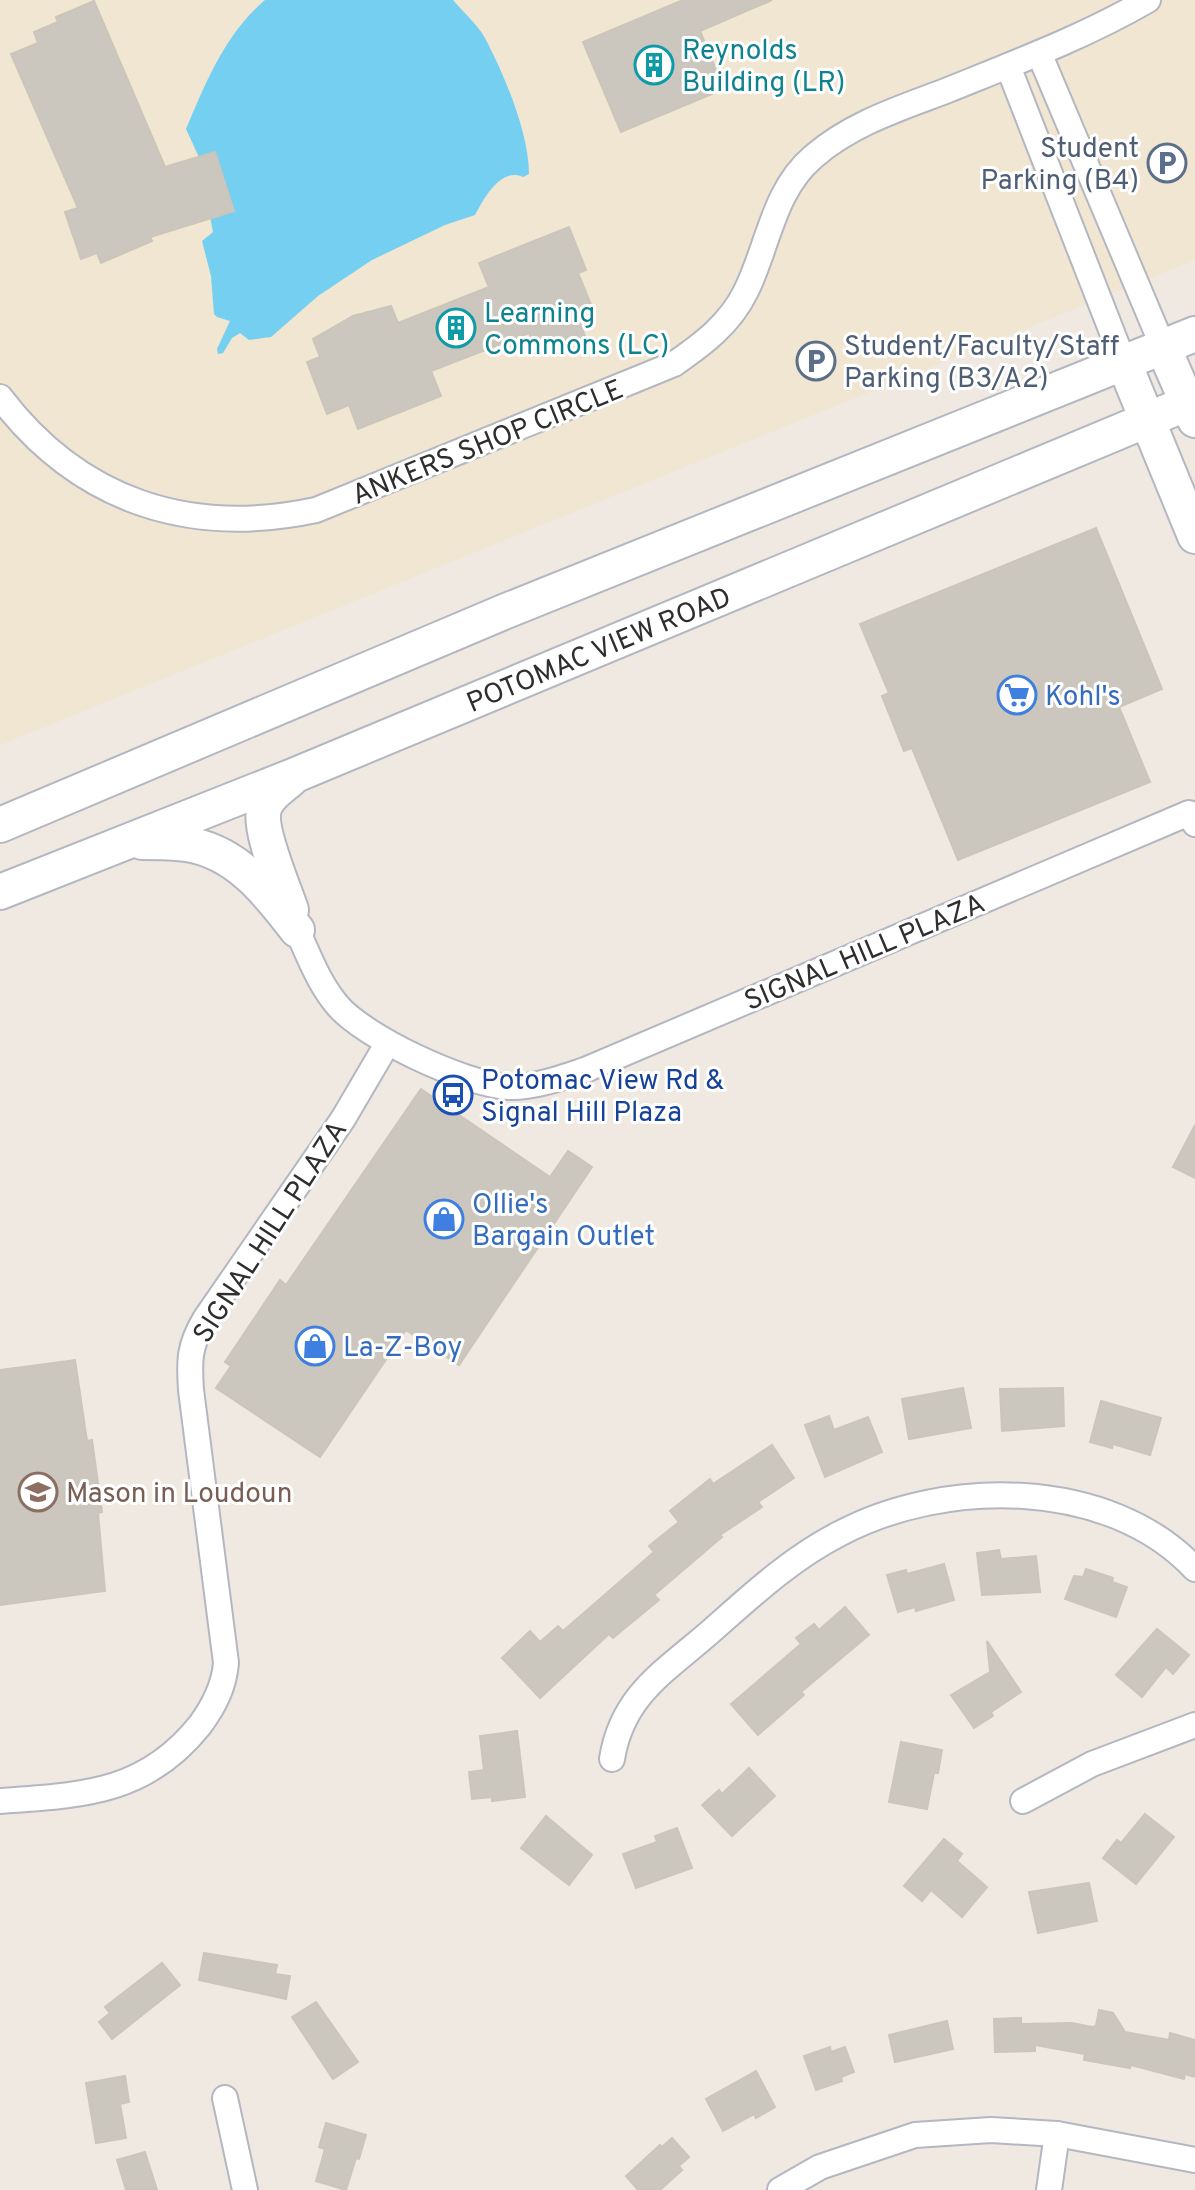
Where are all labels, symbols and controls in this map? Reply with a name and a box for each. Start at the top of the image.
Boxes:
place label: Reynolds Building (LR) [682,34,845,102]
building icon: Reynolds Building (LR) [633,44,675,86]
place label: Student Parking (B4) [981,132,1139,200]
parking icon: Student Parking (B4) [1146,142,1188,184]
place label: Learning Commons (LC) [484,297,669,365]
building icon: Learning Commons (LC) [435,307,477,349]
place label: Student/Faculty/Staff Parking (B3/A2) [844,330,1119,398]
parking icon: Student/Faculty/Staff Parking (B3/A2) [795,340,837,382]
street label: ANKERS SHOP CIRCLE [347,373,629,515]
street label: POTOMAC VIEW ROAD [462,580,737,723]
supermarket icon: Kohl's [996,674,1038,716]
place label: Kohl's [1045,680,1121,716]
street label: SIGNAL HILL PLAZA [739,887,991,1021]
place label: Potomac View Rd & Signal Hill Plaza [481,1064,724,1132]
bus stop icon: Potomac View Rd & Signal Hill Plaza [432,1074,474,1116]
street label: SIGNAL HILL PLAZA [186,1115,357,1351]
place label: Ollie's Bargain Outlet [472,1188,655,1256]
shop icon: Ollie's Bargain Outlet [423,1198,465,1240]
shop icon: La-Z-Boy [294,1325,336,1367]
place label: La-Z-Boy [343,1331,462,1367]
school or university icon: Mason in Loudoun [17,1471,59,1513]
place label: Mason in Loudoun [66,1477,293,1513]

